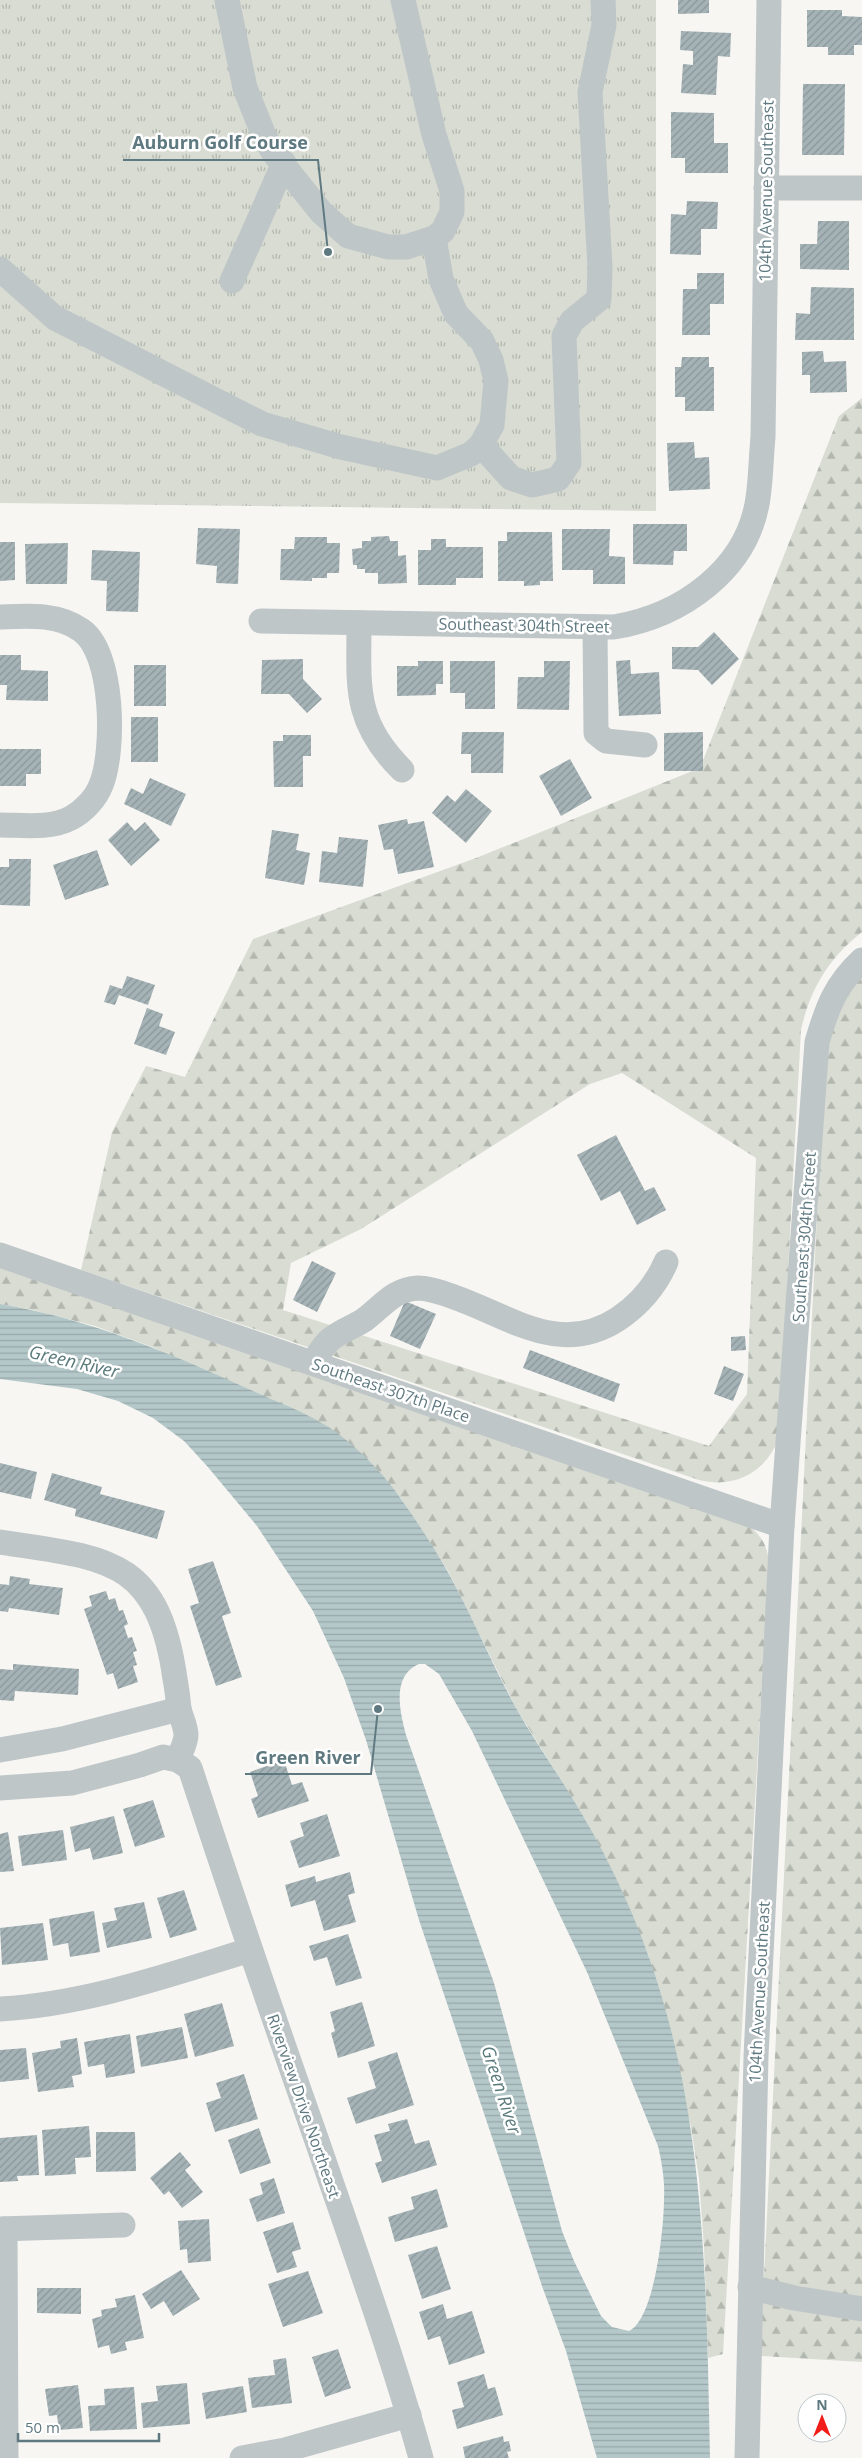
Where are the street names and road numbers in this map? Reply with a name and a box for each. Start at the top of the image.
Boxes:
street label: 104th Avenue Southeast [753,100,779,282]
street label: Southeast 304th Street [438,613,610,637]
street label: Southeast 304th Street [787,1151,821,1323]
street label: Southeast 307th Place [309,1353,473,1427]
street label: 104th Avenue Southeast [743,1900,775,2083]
street label: Riverview Drive Northeast [262,2011,346,2201]

